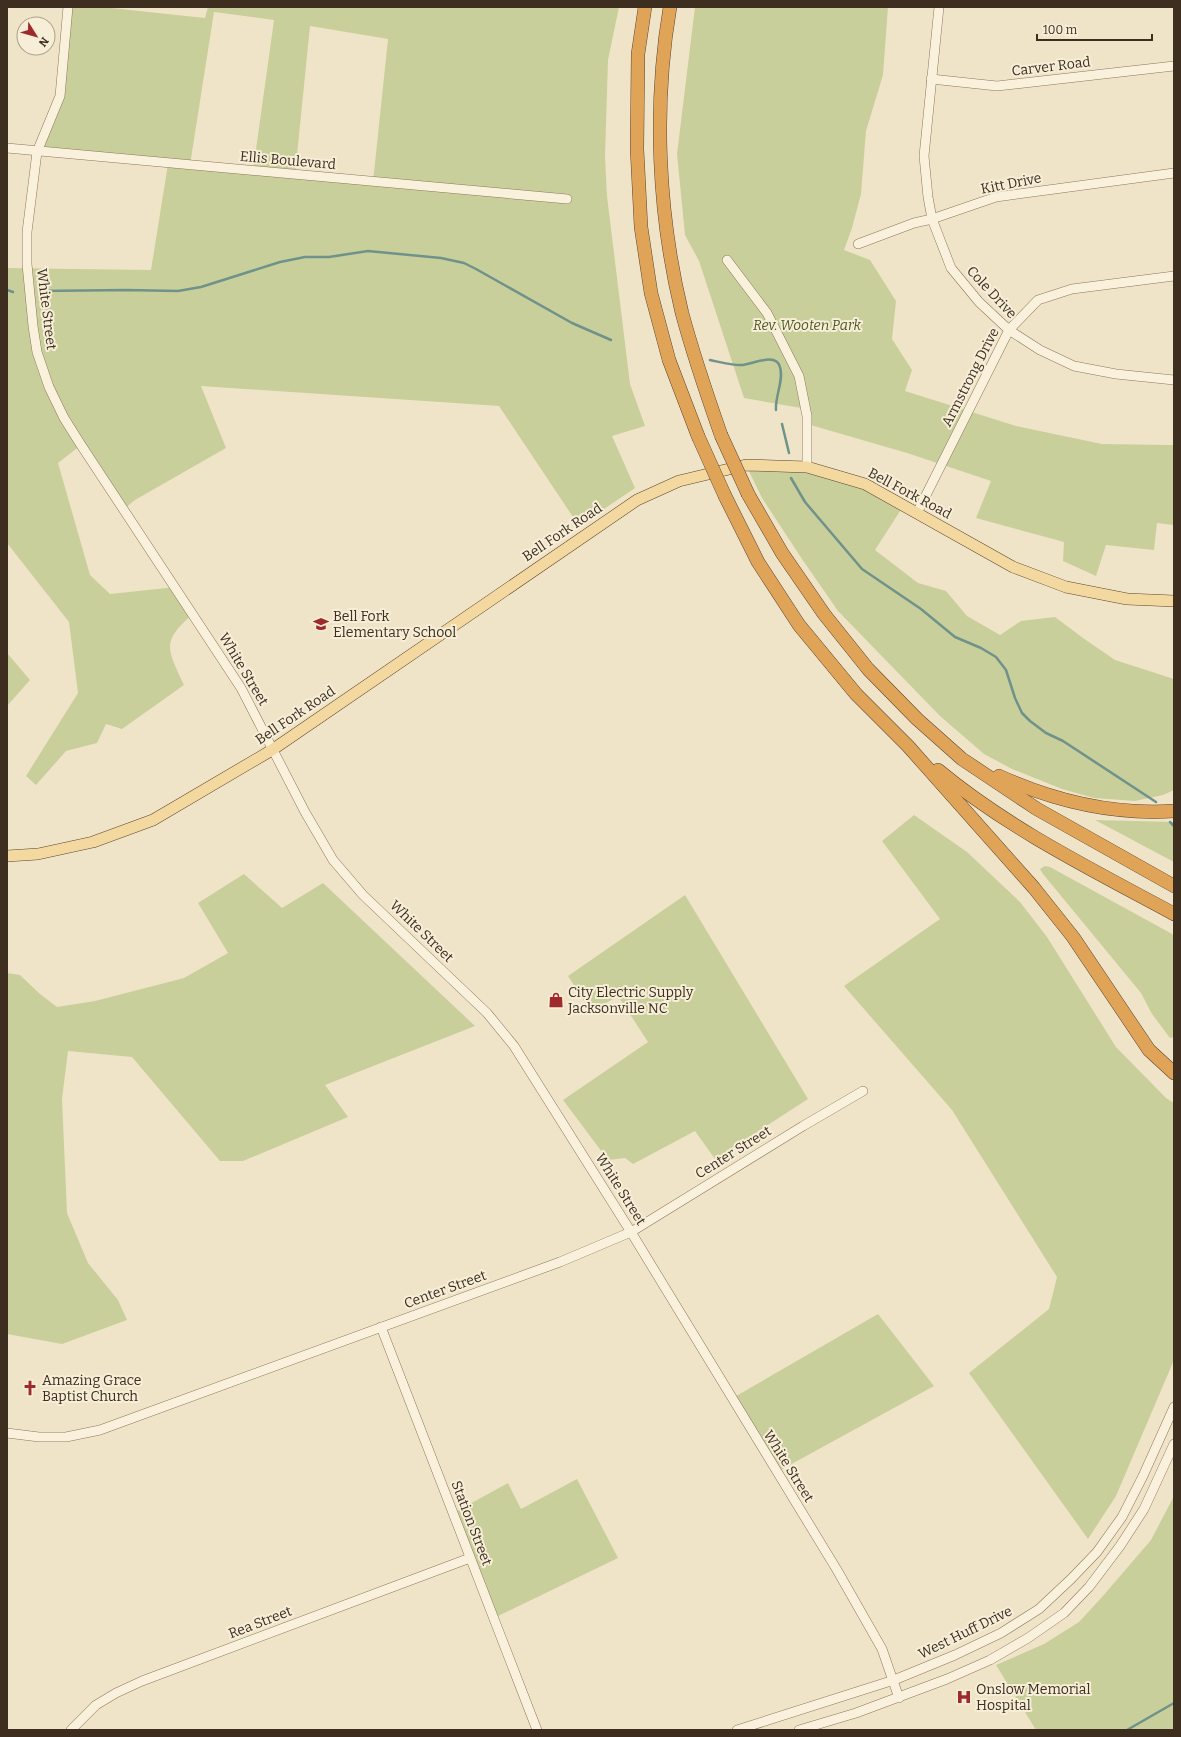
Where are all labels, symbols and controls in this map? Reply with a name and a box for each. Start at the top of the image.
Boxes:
north arrow [16,16,56,56]
scale bar [1037,16,1152,42]
text: 100 m [1043,23,1078,37]
text: N [36,34,51,49]
street label: Carver Road [1011,53,1091,80]
street label: Ellis Boulevard [239,148,337,173]
street label: Kitt Drive [979,169,1043,198]
street label: Cole Drive [963,263,1020,322]
street label: White Street [33,267,60,351]
park label: Rev. Wooten Park [753,317,861,334]
street label: Armstrong Drive [938,325,1003,429]
street label: Bell Fork Road [865,464,954,523]
street label: Bell Fork Road [519,500,605,565]
place label: Bell Fork Elementary School [333,608,456,641]
school or university icon: Bell Fork Elementary School [312,615,330,633]
street label: White Street [215,630,272,709]
street label: Bell Fork Road [252,683,338,748]
street label: White Street [386,897,457,966]
place label: City Electric Supply Jacksonville NC [567,984,694,1017]
shop icon: City Electric Supply Jacksonville NC [547,991,565,1009]
street label: Center Street [692,1122,774,1182]
street label: White Street [592,1150,649,1229]
street label: Center Street [402,1267,489,1312]
place label: Amazing Grace Baptist Church [42,1372,141,1405]
church icon: Amazing Grace Baptist Church [21,1379,39,1397]
street label: White Street [760,1427,817,1506]
street label: Station Street [448,1478,495,1568]
street label: West Huff Drive [916,1602,1015,1662]
street label: Rea Street [226,1603,294,1642]
place label: Onslow Memorial Hospital [976,1681,1091,1714]
hospital icon: Onslow Memorial Hospital [955,1688,973,1706]

